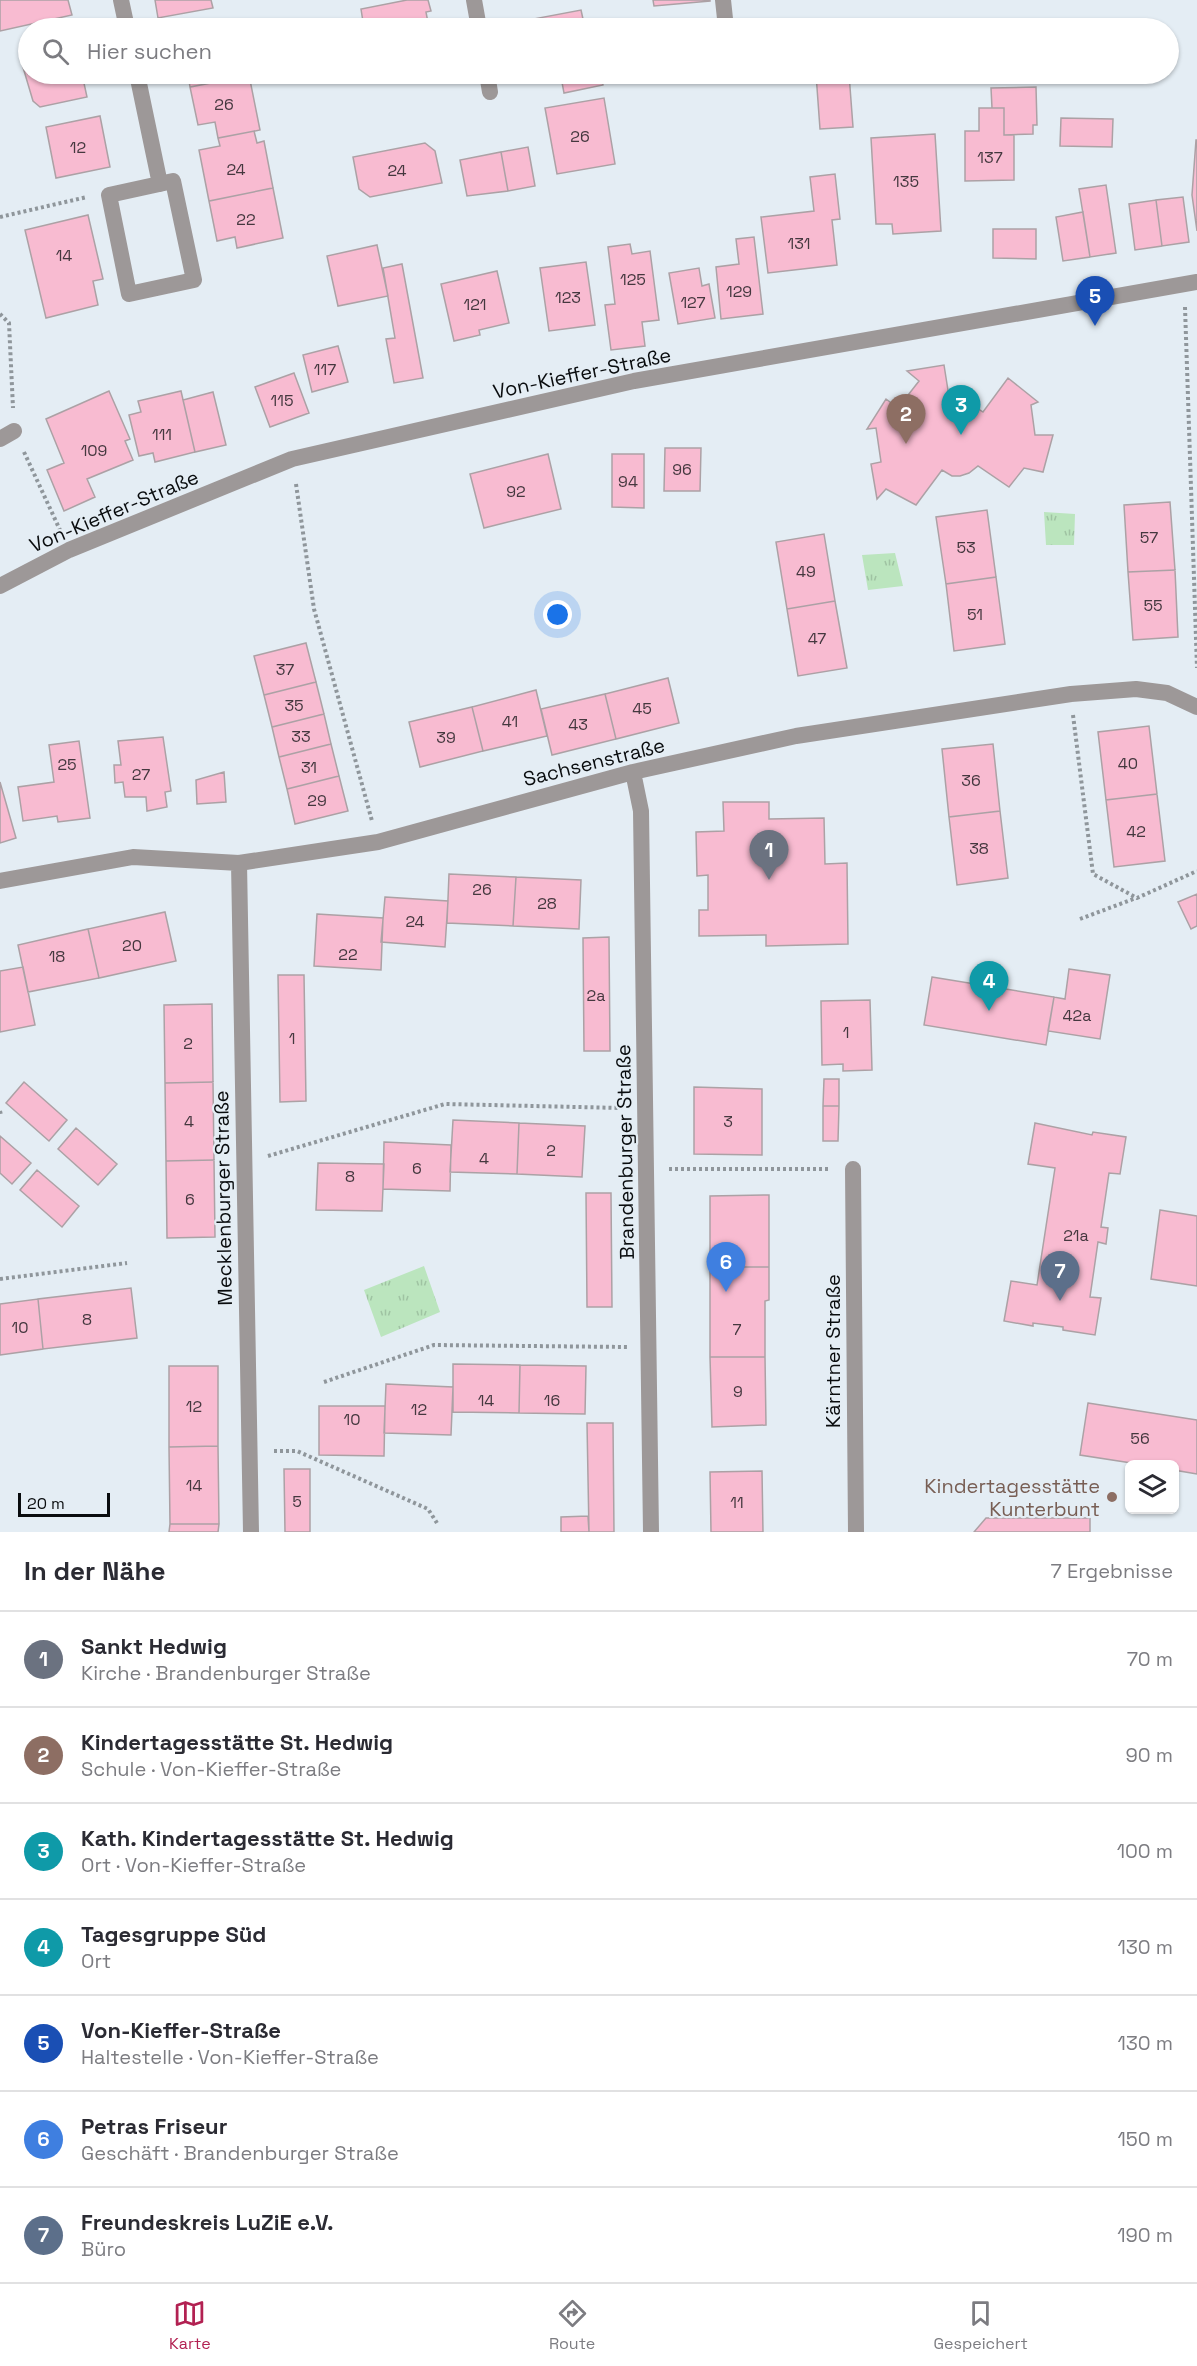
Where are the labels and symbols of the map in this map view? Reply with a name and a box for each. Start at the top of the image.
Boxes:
house number: 26 [214,94,234,115]
house number: 26 [570,126,590,147]
house number: 12 [70,137,86,158]
house number: 137 [977,147,1003,168]
house number: 24 [226,159,246,180]
house number: 24 [387,160,407,181]
house number: 135 [893,171,919,192]
house number: 22 [236,209,256,230]
house number: 131 [788,233,810,254]
house number: 14 [56,245,72,266]
house number: 125 [620,269,646,290]
pin: 5 [1076,276,1114,326]
house number: 129 [726,281,752,302]
house number: 123 [555,287,581,308]
house number: 127 [680,292,706,313]
house number: 121 [463,294,487,315]
street label: Von-Kieffer-Straße [491,341,673,405]
house number: 117 [314,359,336,380]
pin: 3 [942,386,980,435]
house number: 115 [271,390,293,411]
pin: 2 [886,394,926,444]
house number: 111 [152,424,172,445]
house number: 109 [81,440,107,461]
house number: 96 [672,459,692,480]
street label: Von-Kieffer-Straße [25,464,203,558]
house number: 94 [618,471,638,492]
house number: 92 [506,481,526,502]
house number: 57 [1140,527,1158,548]
house number: 53 [956,537,976,558]
house number: 49 [796,561,816,582]
house number: 55 [1143,595,1163,616]
your location [543,600,572,629]
house number: 51 [967,604,983,625]
house number: 47 [808,628,826,649]
house number: 37 [276,659,294,680]
house number: 35 [284,695,304,716]
house number: 45 [632,698,652,719]
house number: 41 [502,711,518,732]
house number: 43 [568,714,588,735]
house number: 33 [291,726,311,747]
house number: 39 [436,727,456,748]
street label: Sachsenstraße [521,732,667,792]
house number: 40 [1118,753,1138,774]
house number: 25 [57,754,77,775]
house number: 31 [301,757,317,778]
house number: 27 [132,764,150,785]
house number: 36 [961,770,981,791]
house number: 29 [307,790,327,811]
house number: 42 [1126,821,1146,842]
pin: 1 [750,830,788,880]
house number: 38 [969,838,989,859]
house number: 26 [472,879,492,900]
house number: 28 [537,893,557,914]
house number: 24 [405,911,425,932]
house number: 20 [122,935,142,956]
house number: 22 [338,944,358,965]
house number: 18 [49,946,65,967]
pin: 4 [970,962,1008,1011]
house number: 2a [587,985,605,1006]
house number: 42a [1063,1005,1091,1026]
house number: 1 [843,1022,849,1043]
house number: 1 [289,1028,295,1049]
house number: 2 [183,1033,193,1054]
street label: Brandenburger Straße [610,1044,640,1260]
street label: Mecklenburger Straße [208,1090,238,1306]
house number: 4 [184,1111,194,1132]
house number: 3 [723,1111,733,1132]
house number: 2 [546,1140,556,1161]
house number: 4 [479,1148,489,1169]
house number: 6 [412,1158,422,1179]
house number: 8 [345,1166,355,1187]
house number: 6 [185,1189,195,1210]
house number: 21a [1063,1225,1089,1246]
pin: 6 [706,1242,746,1292]
pin: 7 [1040,1252,1080,1301]
street label: Kärntner Straße [820,1274,846,1428]
house number: 8 [82,1309,92,1330]
house number: 10 [12,1317,28,1338]
house number: 7 [732,1319,742,1340]
house number: 9 [733,1381,743,1402]
house number: 14 [478,1390,494,1411]
house number: 16 [544,1390,560,1411]
house number: 12 [186,1396,202,1417]
house number: 12 [411,1399,427,1420]
house number: 10 [344,1409,360,1430]
house number: 56 [1130,1428,1150,1449]
place label: Kindertagesstätte Kunterbunt [924,1473,1100,1522]
house number: 14 [186,1475,202,1496]
scale bar [18,1490,110,1518]
marker: Kindertagesstätte Kunterbunt [1105,1490,1119,1504]
house number: 5 [292,1491,302,1512]
house number: 11 [730,1492,744,1513]

